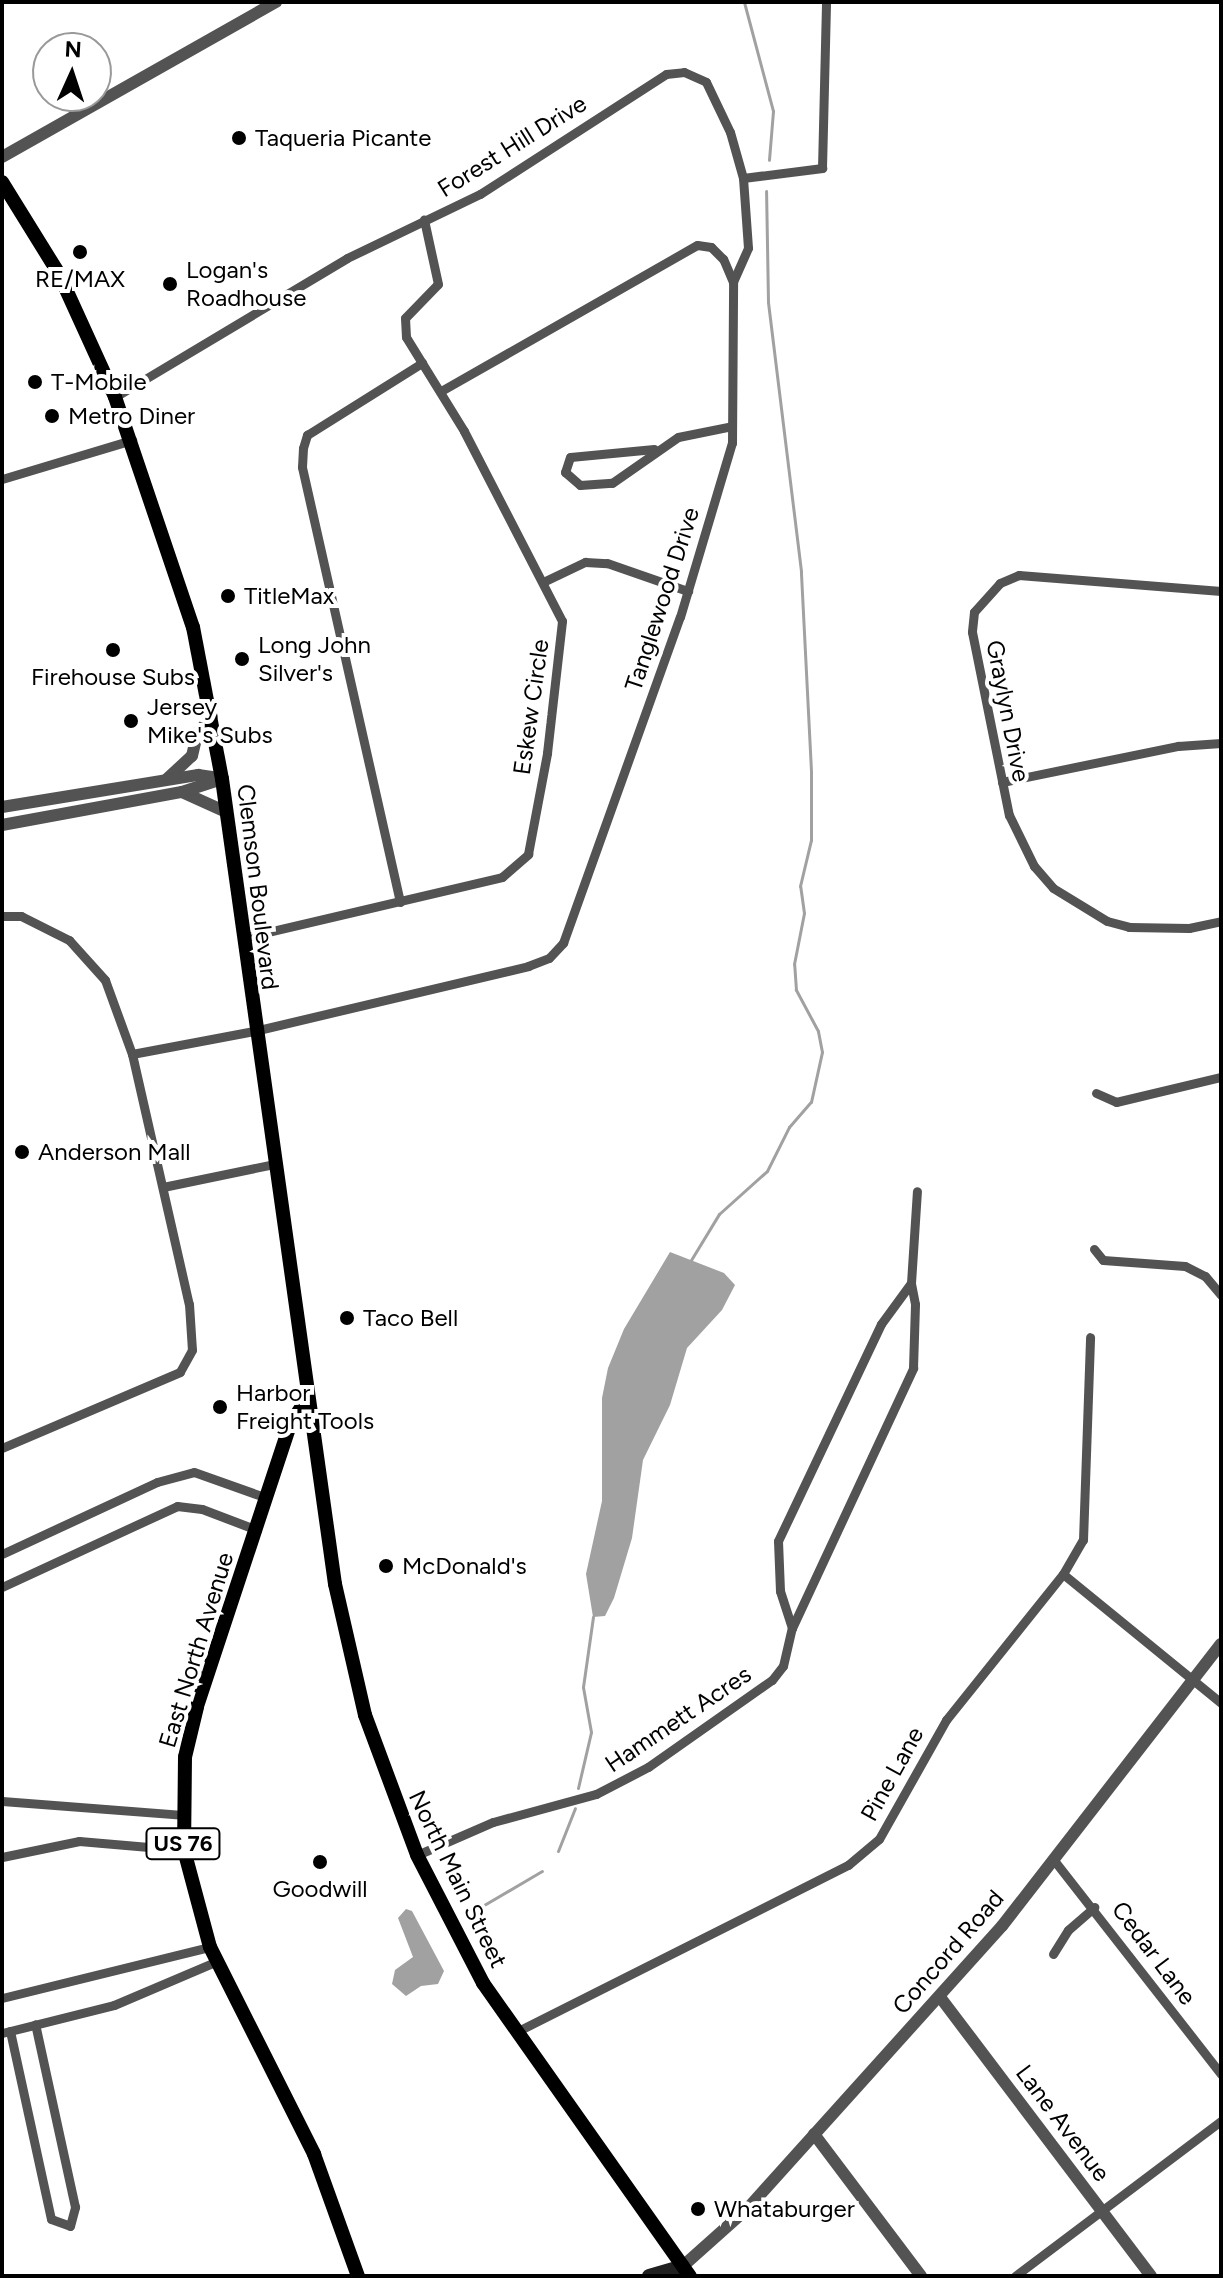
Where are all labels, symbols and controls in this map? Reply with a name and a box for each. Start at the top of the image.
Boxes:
north arrow [32,32,112,112]
text: N [64,36,82,63]
street label: Forest Hill Drive [432,89,592,203]
place label: Taqueria Picante [255,124,431,152]
marker: Taqueria Picante [230,129,248,147]
marker: RE/MAX [71,243,89,261]
place label: Logan's Roadhouse [186,256,306,312]
place label: RE/MAX [35,265,125,293]
marker: Logan's Roadhouse [161,275,179,293]
place label: T-Mobile [51,368,146,396]
marker: T-Mobile [26,373,44,391]
place label: Metro Diner [68,402,195,430]
marker: Metro Diner [43,407,61,425]
street label: Tanglewood Drive [619,504,705,694]
place label: TitleMax [244,582,334,610]
marker: TitleMax [219,587,237,605]
place label: Long John Silver's [258,631,371,687]
street label: Eskew Circle [507,637,555,777]
street label: Graylyn Drive [980,638,1036,784]
marker: Firehouse Subs [104,641,122,659]
marker: Long John Silver's [233,650,251,668]
place label: Firehouse Subs [31,663,195,691]
place label: Jersey Mike's Subs [147,693,273,749]
marker: Jersey Mike's Subs [122,712,140,730]
street label: Clemson Boulevard [231,782,285,992]
place label: Anderson Mall [38,1138,190,1166]
marker: Anderson Mall [13,1143,31,1161]
place label: Taco Bell [363,1304,458,1332]
marker: Taco Bell [338,1309,356,1327]
place label: Harbor Freight Tools [236,1379,374,1435]
marker: Harbor Freight Tools [211,1398,229,1416]
street label: East North Avenue [153,1549,239,1751]
place label: McDonald's [402,1552,527,1580]
marker: McDonald's [377,1557,395,1575]
street label: Hammett Acres [600,1660,756,1778]
street label: Pine Lane [854,1722,930,1826]
street label: North Main Street [403,1786,513,1972]
road number: US 76 [145,1826,221,1862]
marker: Goodwill [311,1853,329,1871]
place label: Goodwill [272,1875,368,1903]
street label: Concord Road [886,1884,1010,2020]
street label: Cedar Lane [1106,1896,1202,2010]
street label: Lane Avenue [1010,2059,1116,2187]
place label: Whataburger [714,2195,855,2223]
marker: Whataburger [689,2200,707,2218]

